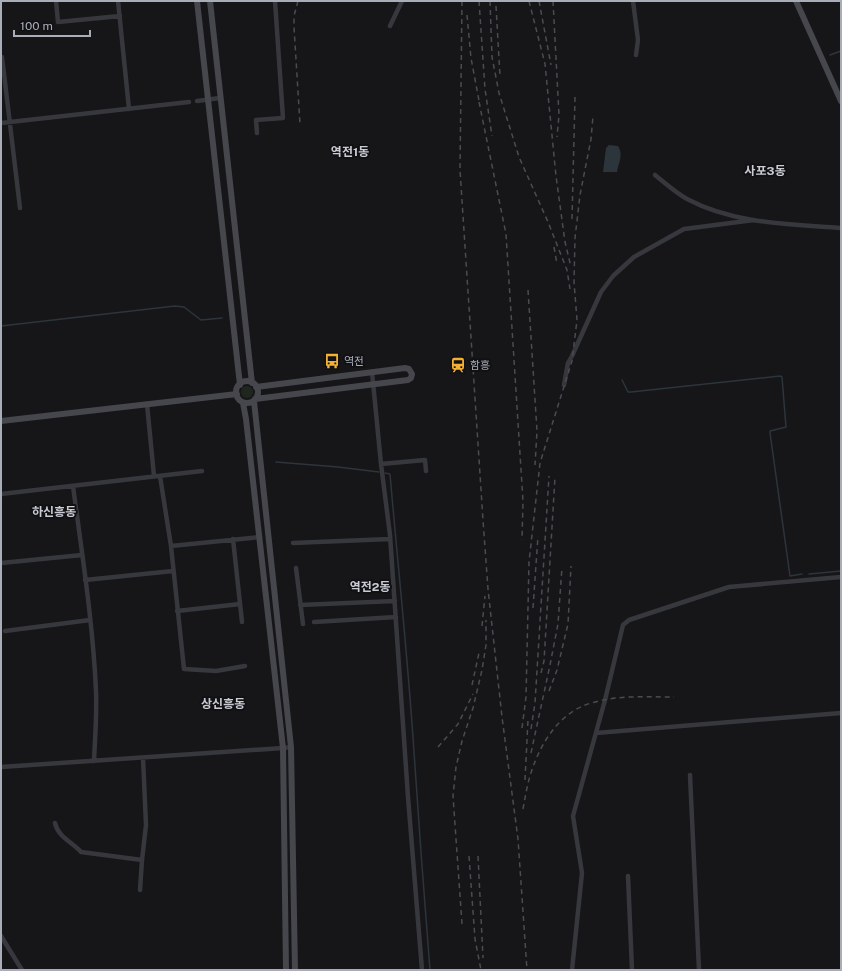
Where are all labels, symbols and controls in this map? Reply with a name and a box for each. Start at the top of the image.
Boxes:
scale bar [14,12,90,38]
text: 100 m [20,19,53,33]
district label: 역전1동 [331,145,369,159]
district label: 사포3동 [744,164,786,178]
bus stop icon: 역전 [323,352,341,370]
place label: 역전 [344,355,364,367]
station icon: 함흥 [449,356,467,374]
place label: 함흥 [470,359,490,371]
district label: 하신흥동 [32,505,76,519]
district label: 역전2동 [350,580,390,594]
district label: 상신흥동 [201,697,245,711]

